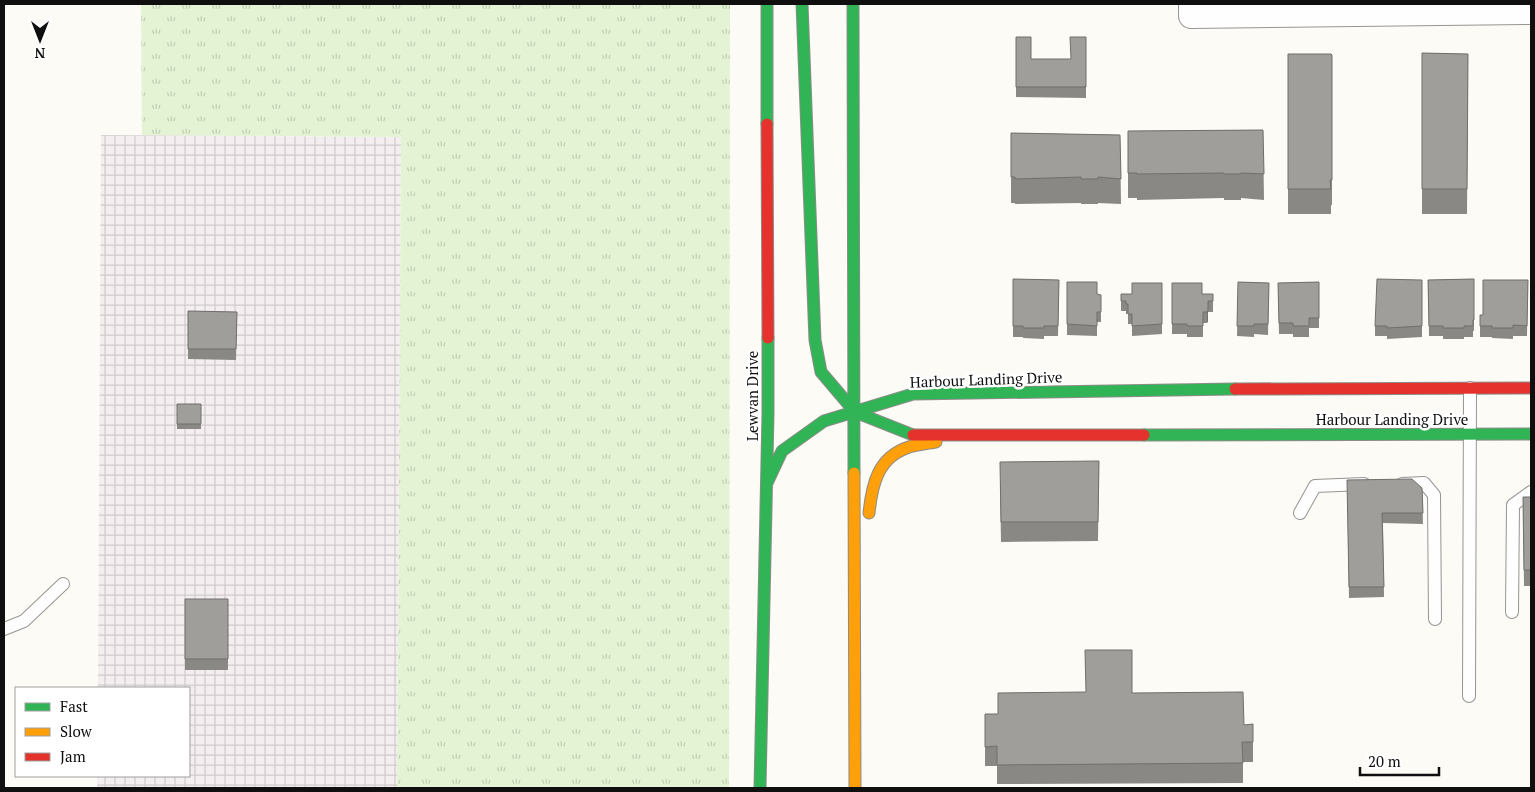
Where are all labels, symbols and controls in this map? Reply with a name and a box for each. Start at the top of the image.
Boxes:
north arrow [15,15,65,65]
text: N [34,44,45,63]
street label: Lewvan Drive [742,351,762,441]
street label: Harbour Landing Drive [909,366,1063,392]
street label: Harbour Landing Drive [1316,409,1468,429]
legend [15,687,190,777]
text: Fast [60,696,88,716]
text: Slow [60,721,93,741]
scale bar [1360,744,1439,776]
text: Jam [60,746,86,766]
text: 20 m [1368,751,1401,771]

